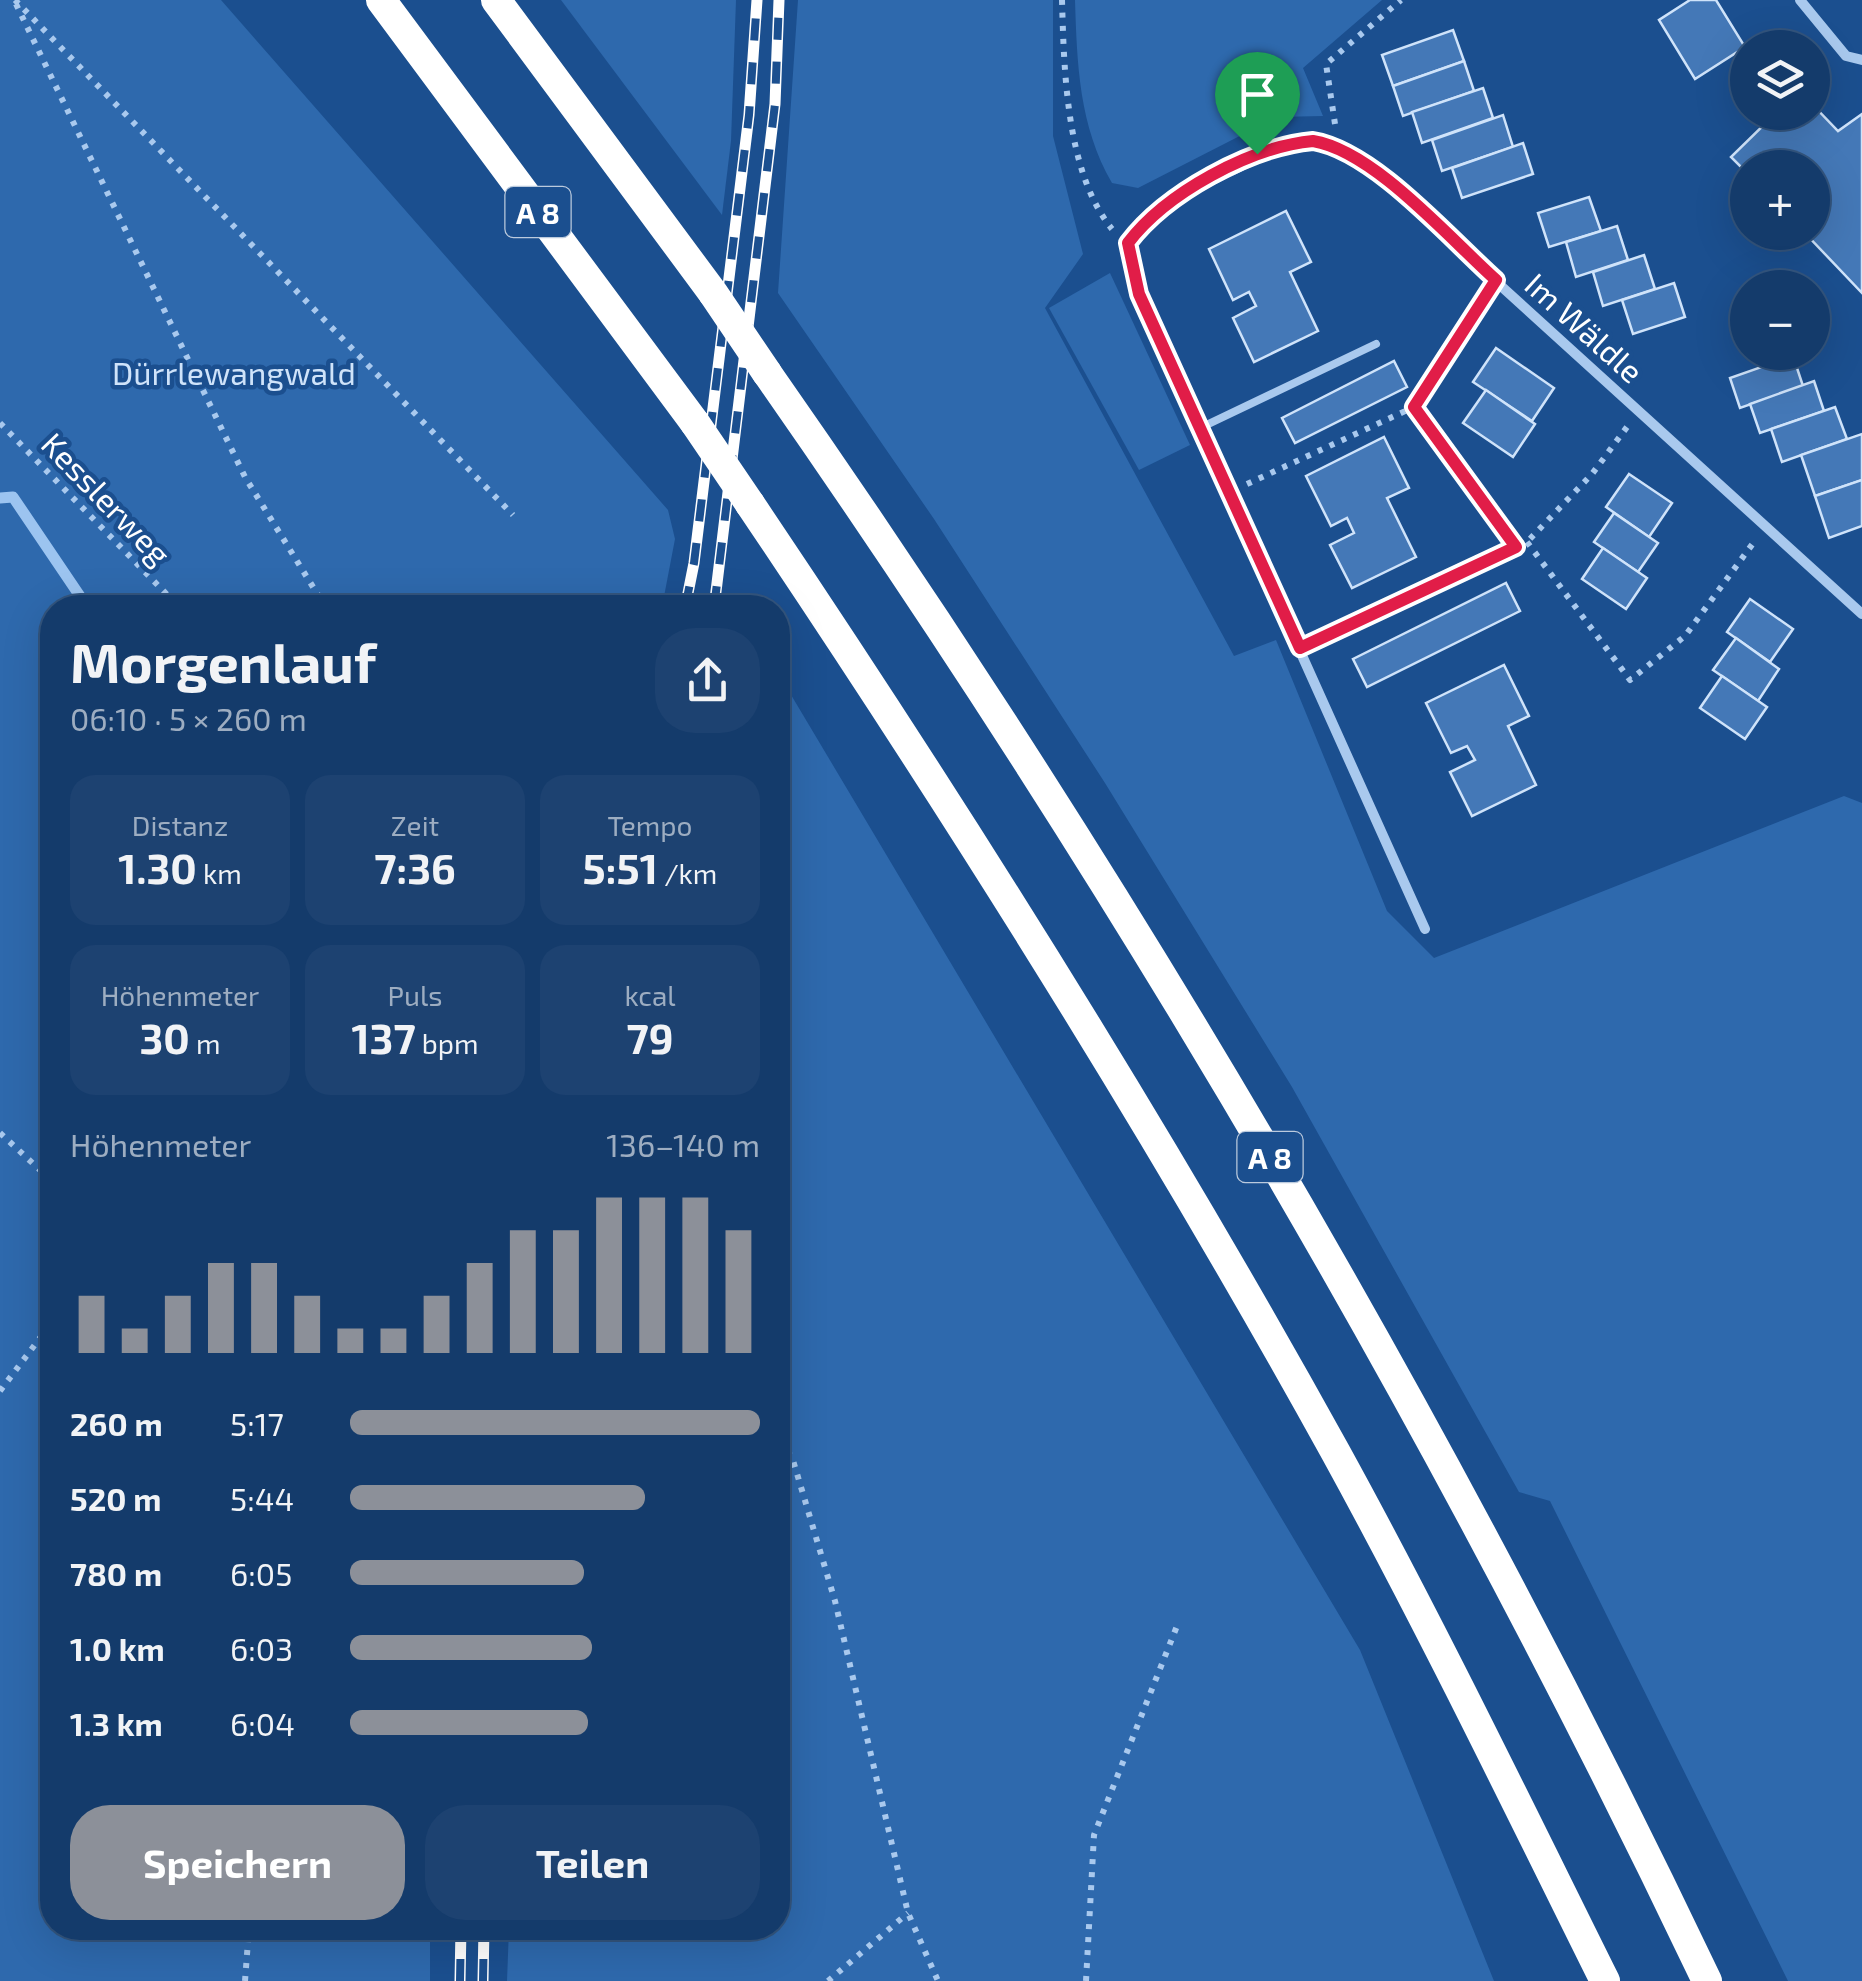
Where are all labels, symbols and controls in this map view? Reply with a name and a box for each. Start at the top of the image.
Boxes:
map controls [1730,30,1830,370]
button: layers [1730,30,1830,130]
pin [1215,52,1300,155]
icon: arrive [1230,67,1285,122]
button: + [1730,150,1830,250]
road number: A 8 [506,187,570,237]
street label: Im Wäldle [1518,264,1652,390]
button: − [1730,270,1830,370]
park label: Dürrlewangwald [112,353,356,391]
street label: Kesslerweg [35,424,179,572]
text: Morgenlauf [70,628,376,694]
button: share [655,628,760,733]
text: 06:10 · 5 × 260 m [70,699,307,737]
text: Distanz [132,808,228,842]
text: Zeit [391,808,439,842]
text: Tempo [608,808,692,842]
text: 1.30 [118,842,197,892]
text: 7:36 [374,842,456,892]
text: 5:51 [583,842,658,892]
text: km [197,856,242,890]
text: /km [658,856,717,890]
text: Höhenmeter [101,978,259,1012]
text: Puls [387,978,443,1012]
text: kcal [624,978,676,1012]
text: 30 [139,1012,190,1062]
text: 137 [351,1012,416,1062]
text: 79 [627,1012,673,1062]
text: m [190,1026,221,1060]
text: bpm [416,1026,479,1060]
text: Höhenmeter [70,1125,251,1163]
text: 136–140 m [606,1125,760,1163]
road number: A 8 [1238,1132,1302,1182]
text: 260 m [70,1404,163,1442]
text: 5:17 [230,1404,284,1442]
text: 520 m [70,1479,162,1517]
text: 5:44 [230,1479,294,1517]
text: 780 m [70,1554,162,1592]
text: 6:05 [230,1554,292,1592]
text: 1.0 km [70,1629,165,1667]
text: 6:03 [230,1629,293,1667]
text: 1.3 km [70,1704,163,1742]
text: 6:04 [230,1704,295,1742]
button: Speichern [70,1805,405,1920]
button: Teilen [425,1805,760,1920]

